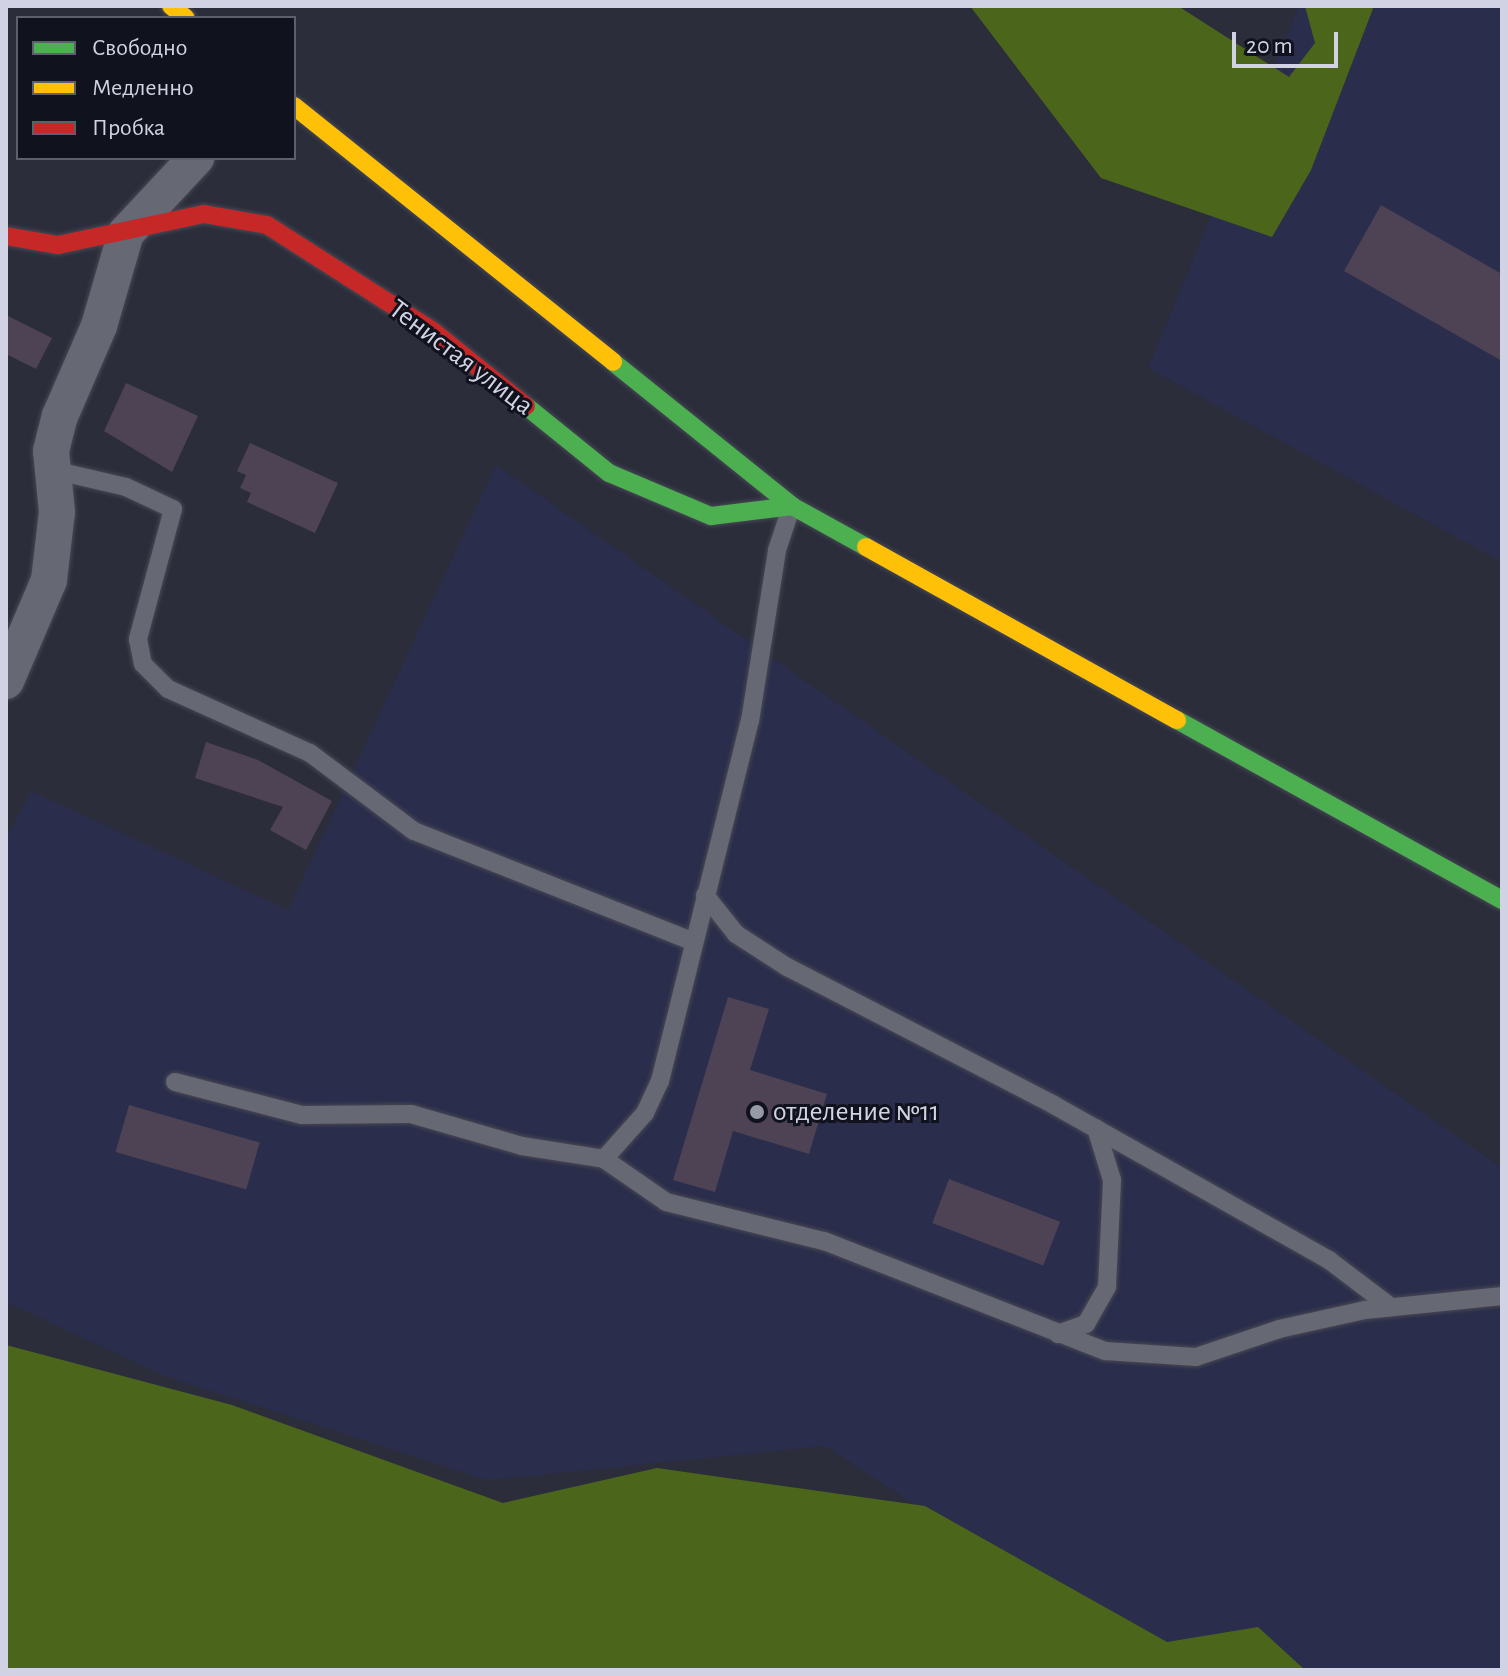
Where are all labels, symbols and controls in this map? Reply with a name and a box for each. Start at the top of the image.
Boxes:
legend [16,16,296,160]
scale bar [1236,16,1342,66]
text: 20 m [1246,34,1293,58]
text: Свободно [92,36,187,60]
text: Медленно [92,76,194,100]
text: Пробка [92,116,165,140]
street label: Тенистая улица [382,293,540,423]
place label: отделение №11 [773,1095,939,1129]
marker: отделение №11 [748,1103,766,1121]

